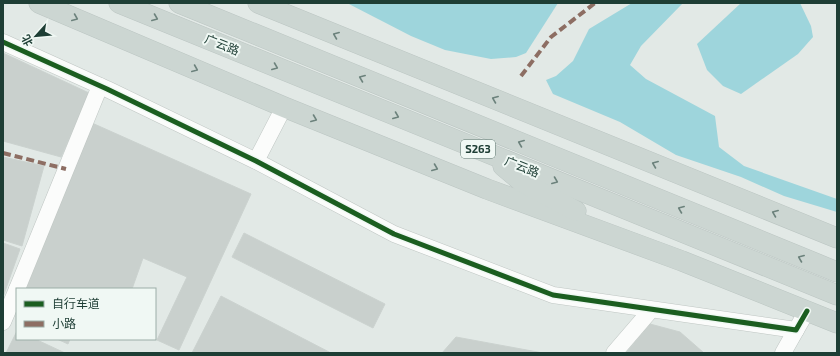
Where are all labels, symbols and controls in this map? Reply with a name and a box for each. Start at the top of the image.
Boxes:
one-way arrow [151,13,158,21]
one-way arrow [71,14,78,22]
north arrow [16,16,56,56]
street label: 广云路 [203,31,242,57]
one-way arrow [332,31,339,39]
text: 北 [18,33,35,49]
one-way arrow [272,62,279,70]
one-way arrow [190,64,198,72]
one-way arrow [359,75,367,83]
one-way arrow [492,96,499,104]
one-way arrow [392,111,399,119]
one-way arrow [311,115,318,123]
road number: S263 [461,140,495,158]
one-way arrow [518,140,525,148]
street label: 广云路 [503,153,542,179]
one-way arrow [651,161,658,169]
one-way arrow [431,163,439,171]
one-way arrow [551,176,558,184]
one-way arrow [677,205,684,213]
one-way arrow [771,210,779,218]
one-way arrow [797,254,804,262]
legend [16,288,156,340]
text: 自行车道 [52,296,100,310]
text: 小路 [52,316,76,330]

